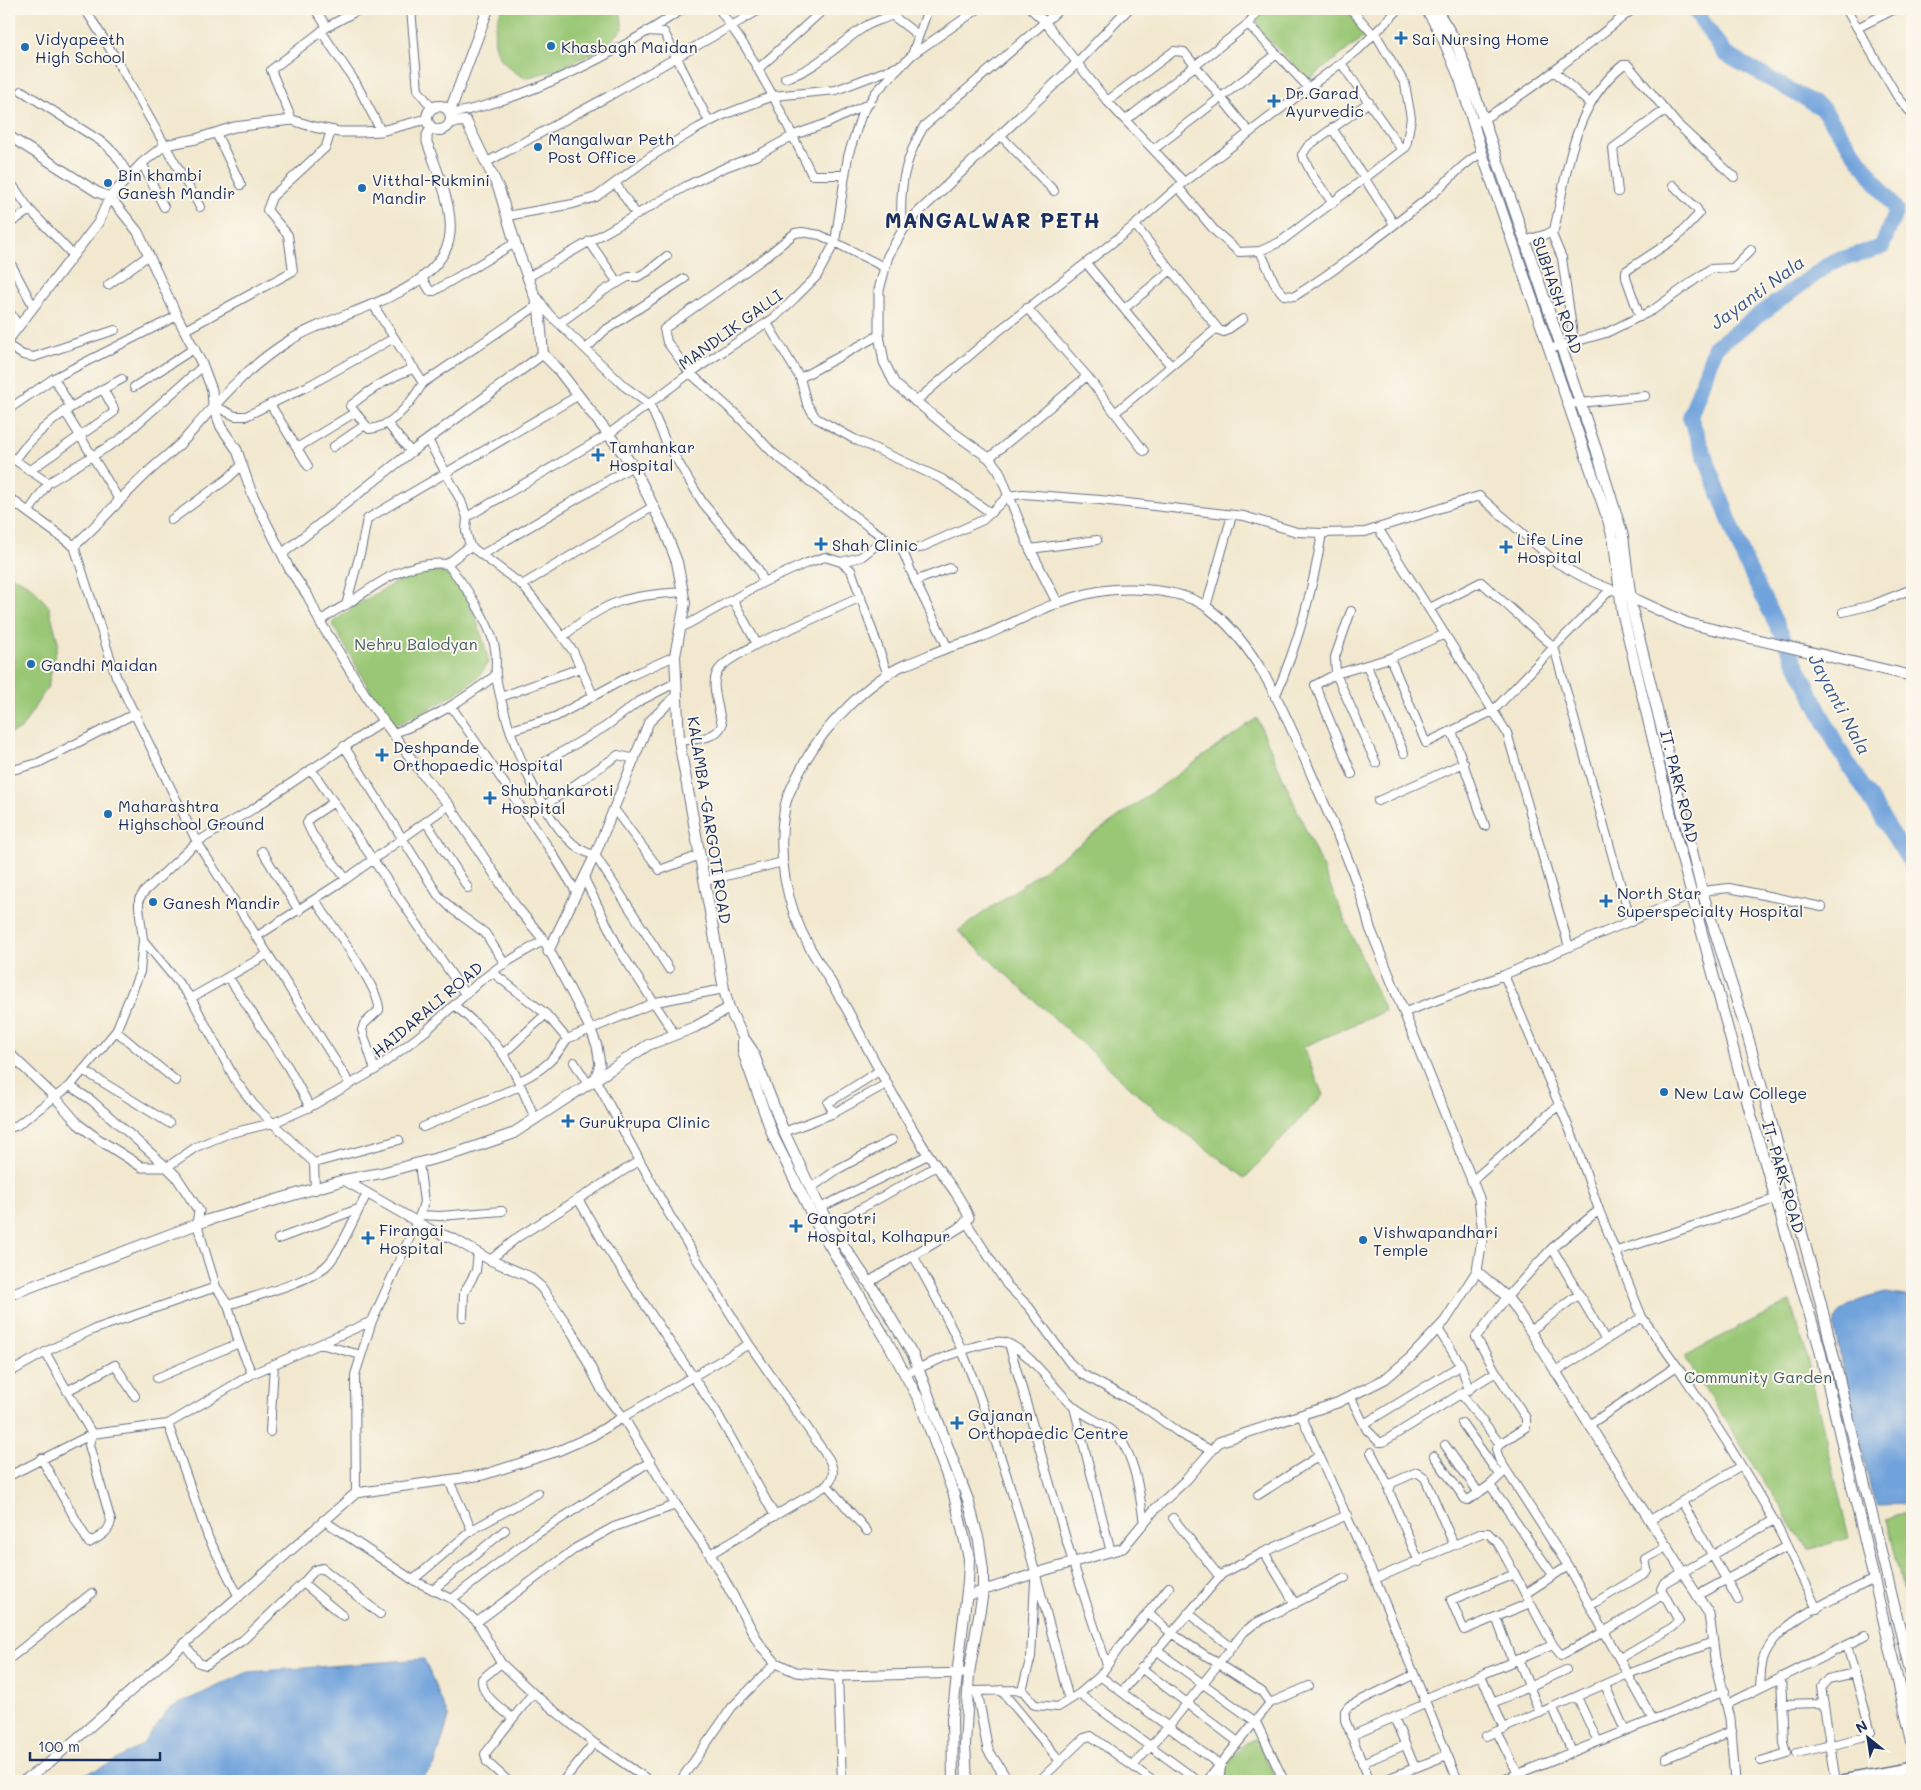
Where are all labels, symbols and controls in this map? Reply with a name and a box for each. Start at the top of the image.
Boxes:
place label: Vidyapeeth High School [35,28,125,67]
place label: Sai Nursing Home [1412,28,1549,49]
marker: Sai Nursing Home [1394,31,1408,45]
place label: Khasbagh Maidan [561,36,698,57]
marker: Khasbagh Maidan [545,40,557,52]
marker: Vidyapeeth High School [19,41,31,53]
place label: Dr.Garad Ayurvedic [1285,82,1364,121]
marker: Dr.Garad Ayurvedic [1267,94,1281,108]
place label: Mangalwar Peth Post Office [548,128,674,167]
marker: Mangalwar Peth Post Office [532,141,544,153]
place label: Bin khambi Ganesh Mandir [118,164,235,203]
place label: Vitthal-Rukmini Mandir [372,169,490,208]
marker: Bin khambi Ganesh Mandir [102,177,114,189]
marker: Vitthal-Rukmini Mandir [356,182,368,194]
district label: MANGALWAR PETH [885,206,1101,233]
street label: SUBHASH ROAD [1528,234,1588,356]
water label: Jayanti Nala [1705,250,1809,334]
street label: MANDLIK GALLI [674,284,786,374]
place label: Tamhankar Hospital [609,436,695,475]
marker: Tamhankar Hospital [591,448,605,462]
place label: Life Line Hospital [1517,528,1584,567]
place label: Shah Clinic [832,534,918,555]
marker: Shah Clinic [814,537,828,551]
marker: Life Line Hospital [1499,540,1513,554]
park label: Nehru Balodyan [354,633,478,654]
water label: Jayanti Nala [1803,649,1877,759]
place label: Gandhi Maidan [41,654,157,675]
marker: Gandhi Maidan [25,658,37,670]
street label: KALAMBA -GARGOTI ROAD [683,715,737,925]
street label: IT. PARK ROAD [1656,727,1704,845]
place label: Deshpande Orthopaedic Hospital [393,736,563,775]
marker: Deshpande Orthopaedic Hospital [375,748,389,762]
place label: Shubhankaroti Hospital [501,779,614,818]
marker: Shubhankaroti Hospital [483,791,497,805]
place label: Maharashtra Highschool Ground [118,795,264,834]
marker: Maharashtra Highschool Ground [102,808,114,820]
place label: North Star Superspecialty Hospital [1617,882,1803,921]
place label: Ganesh Mandir [163,892,280,913]
marker: North Star Superspecialty Hospital [1599,894,1613,908]
marker: Ganesh Mandir [147,896,159,908]
street label: HAIDARALI ROAD [367,956,487,1062]
place label: New Law College [1674,1082,1807,1103]
marker: New Law College [1658,1086,1670,1098]
place label: Gurukrupa Clinic [579,1111,710,1132]
marker: Gurukrupa Clinic [561,1114,575,1128]
street label: IT. PARK ROAD [1758,1119,1810,1235]
place label: Gangotri Hospital, Kolhapur [807,1207,950,1246]
place label: Firangai Hospital [379,1219,444,1258]
marker: Gangotri Hospital, Kolhapur [789,1219,803,1233]
place label: Vishwapandhari Temple [1373,1221,1498,1260]
marker: Firangai Hospital [361,1231,375,1245]
marker: Vishwapandhari Temple [1357,1234,1369,1246]
park label: Community Garden [1684,1366,1832,1387]
place label: Gajanan Orthopaedic Centre [968,1404,1129,1443]
marker: Gajanan Orthopaedic Centre [950,1416,964,1430]
north arrow [1844,1712,1894,1762]
text: N [1852,1715,1871,1737]
scale bar [30,1730,160,1762]
text: 100 m [38,1736,80,1756]

